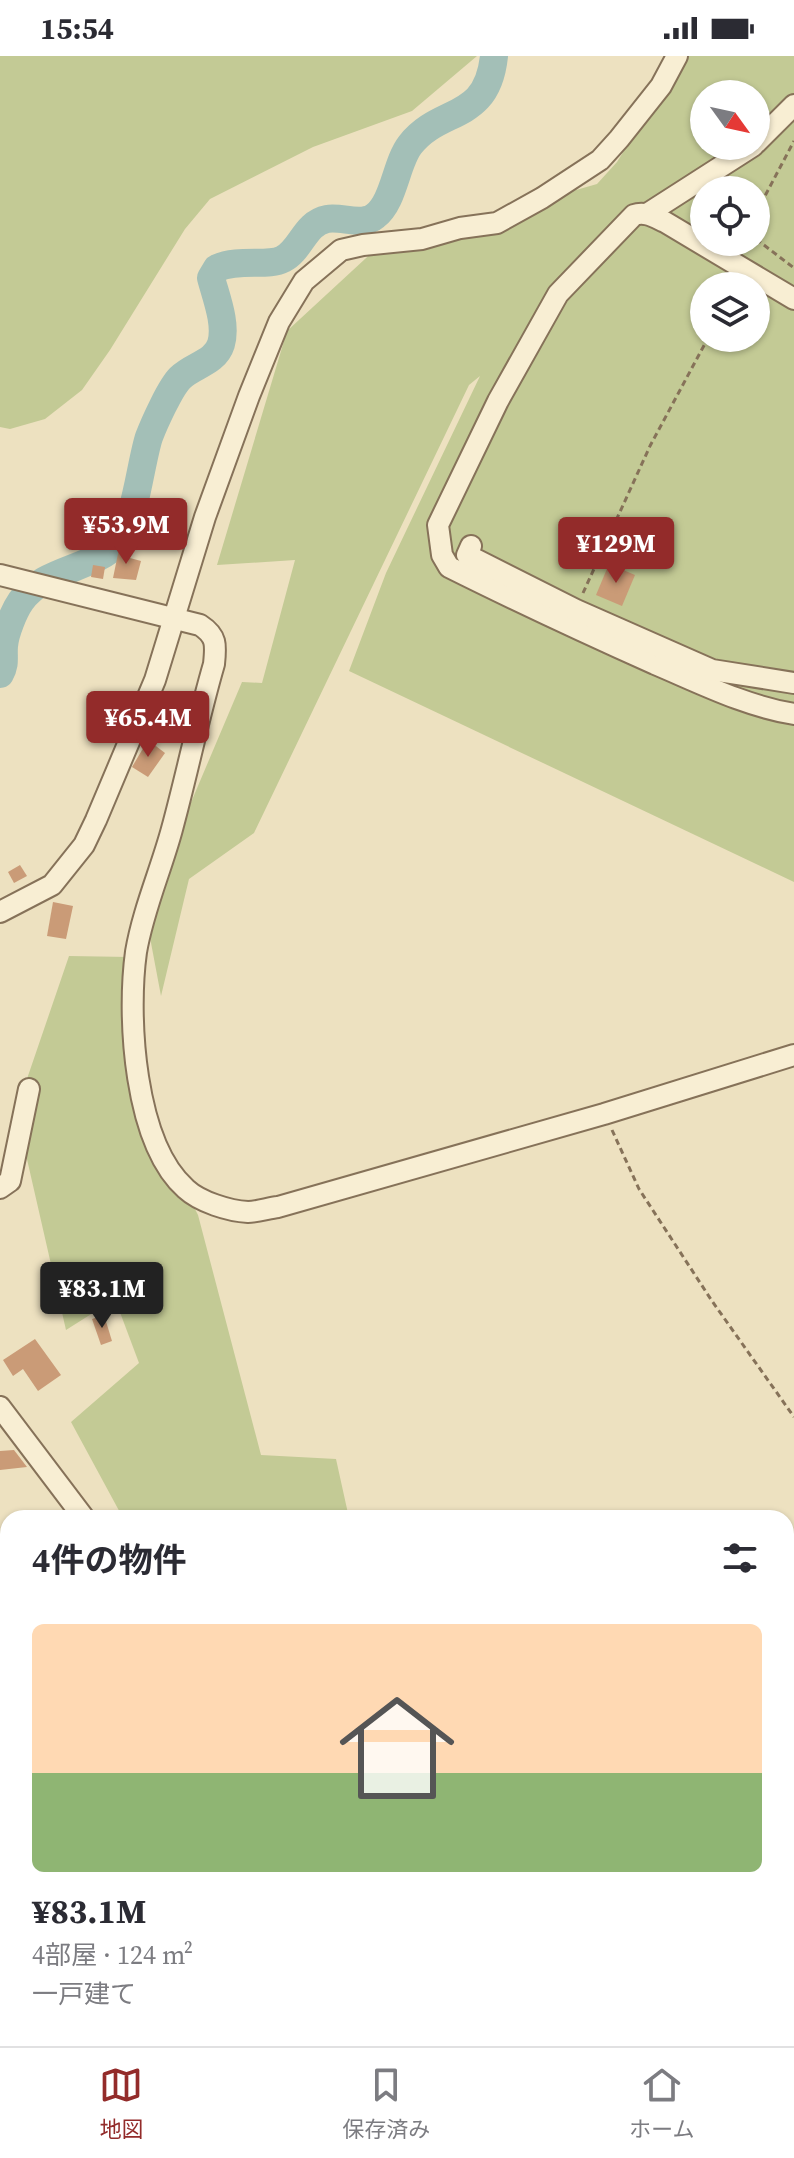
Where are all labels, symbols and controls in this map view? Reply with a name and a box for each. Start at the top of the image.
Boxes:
text: 15:54 [40,8,114,49]
north arrow [690,80,770,160]
map controls [690,80,770,352]
button: locate [690,176,770,256]
button: layers [690,272,770,352]
pin: ¥53.9M [61,498,191,566]
text: ¥53.9M [82,506,170,542]
pin: ¥129M [560,517,672,585]
text: ¥129M [576,525,656,561]
pin: ¥65.4M [83,691,213,759]
text: ¥65.4M [104,699,192,735]
pin: ¥83.1M [37,1262,167,1330]
text: ¥83.1M [58,1270,146,1306]
icon: filters [718,1536,762,1580]
text: 4件の物件 [32,1537,186,1583]
icon: home [325,1676,469,1820]
text: ¥83.1M [32,1888,146,1934]
text: 4部屋 · 124 m² [32,1937,193,1973]
text: 一戸建て [32,1976,136,2012]
tab: 地図 [99,2063,143,2144]
tab: 保存済み [342,2063,430,2144]
tab: ホーム [629,2063,695,2144]

